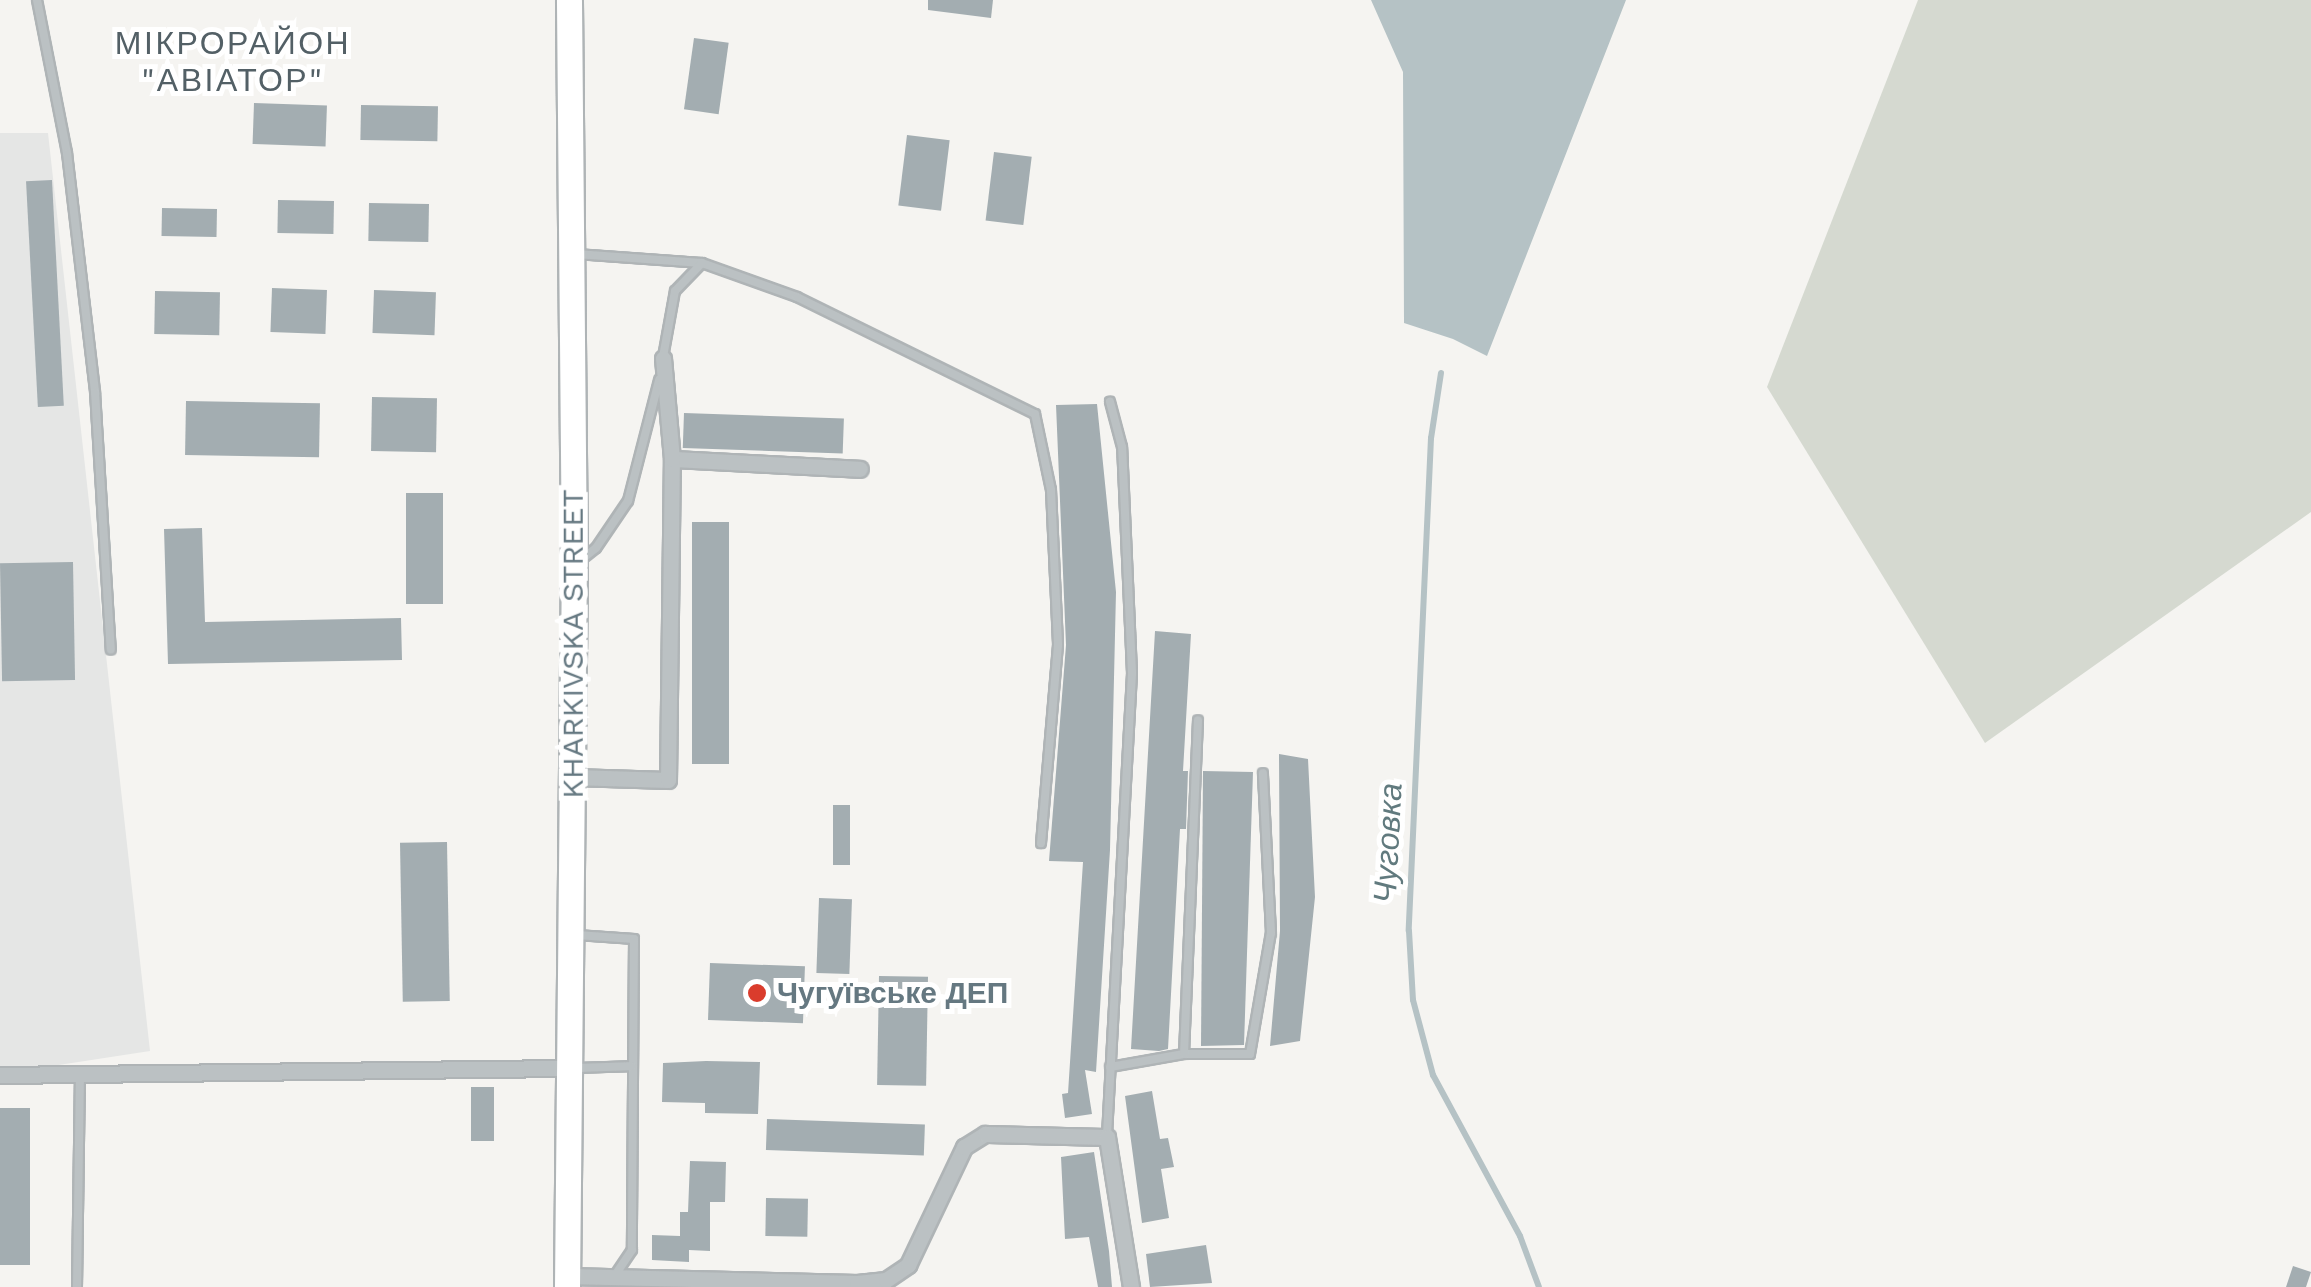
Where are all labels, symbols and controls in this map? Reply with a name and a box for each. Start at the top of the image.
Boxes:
district label: МІКРОРАЙОН "АВІАТОР" [115,25,351,100]
street label: KHARKIVSKA STREET [555,489,591,799]
water label: Чуговка [1366,782,1410,904]
place label: Чугуївське ДЕП [777,975,1008,1011]
marker: Чугуївське ДЕП [746,982,768,1004]

